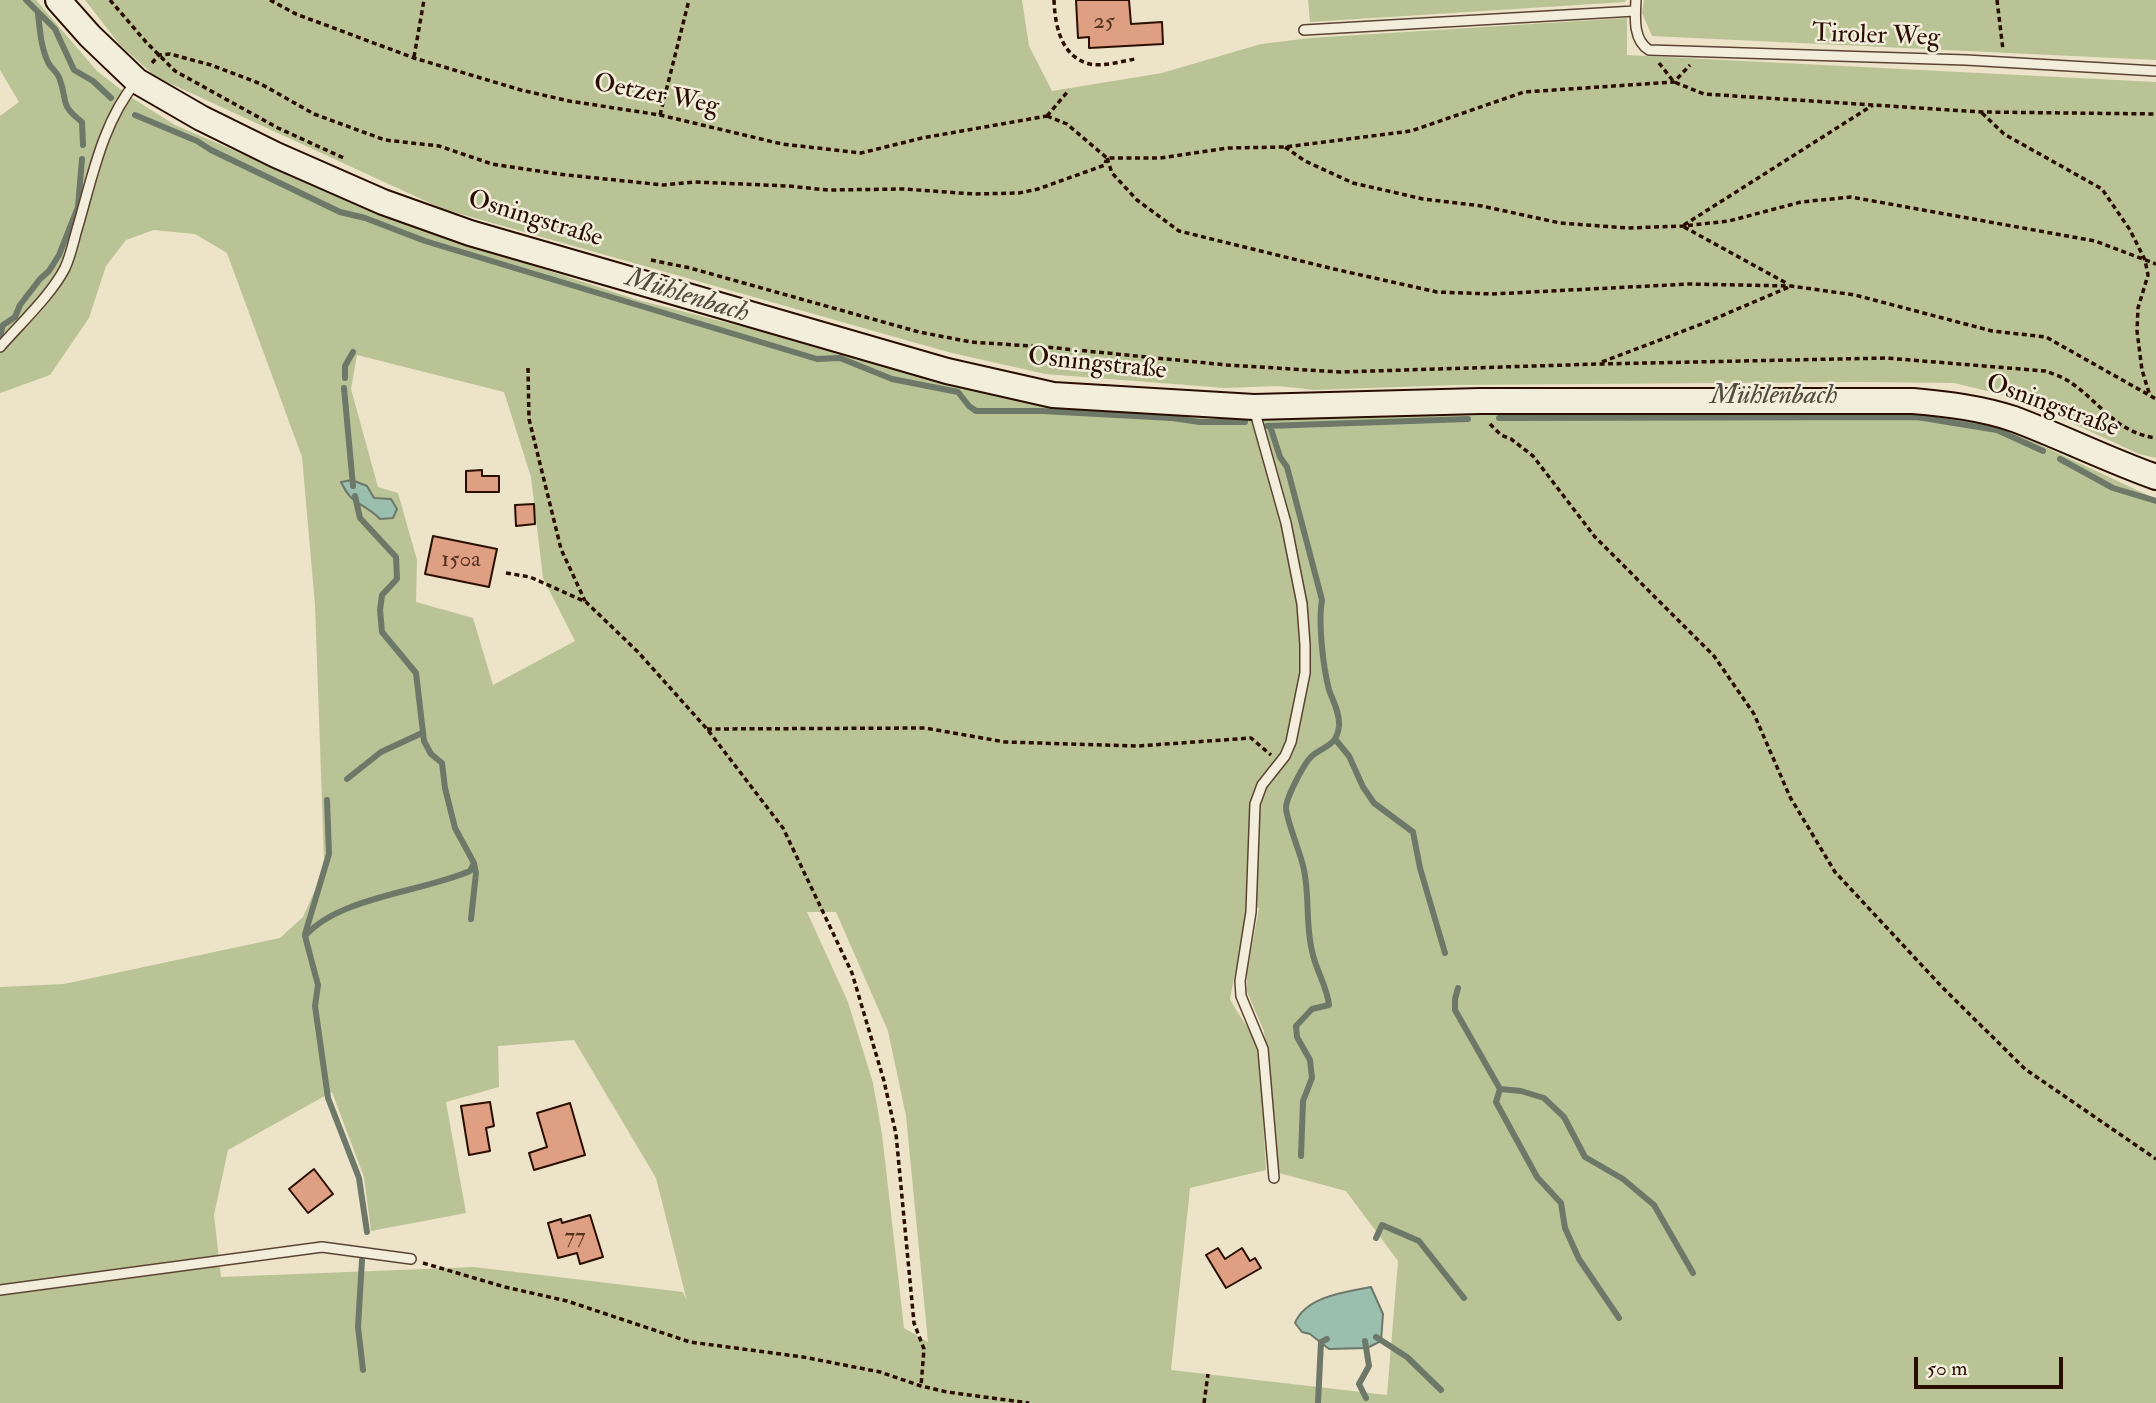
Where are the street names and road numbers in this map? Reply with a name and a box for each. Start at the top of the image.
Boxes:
street label: Tiroler Weg [1811,19,1941,55]
street label: Oetzer Weg [591,69,721,123]
street label: Osningstraße [464,185,606,255]
street label: Osningstraße [1026,342,1168,388]
street label: Osningstraße [1981,369,2123,445]

